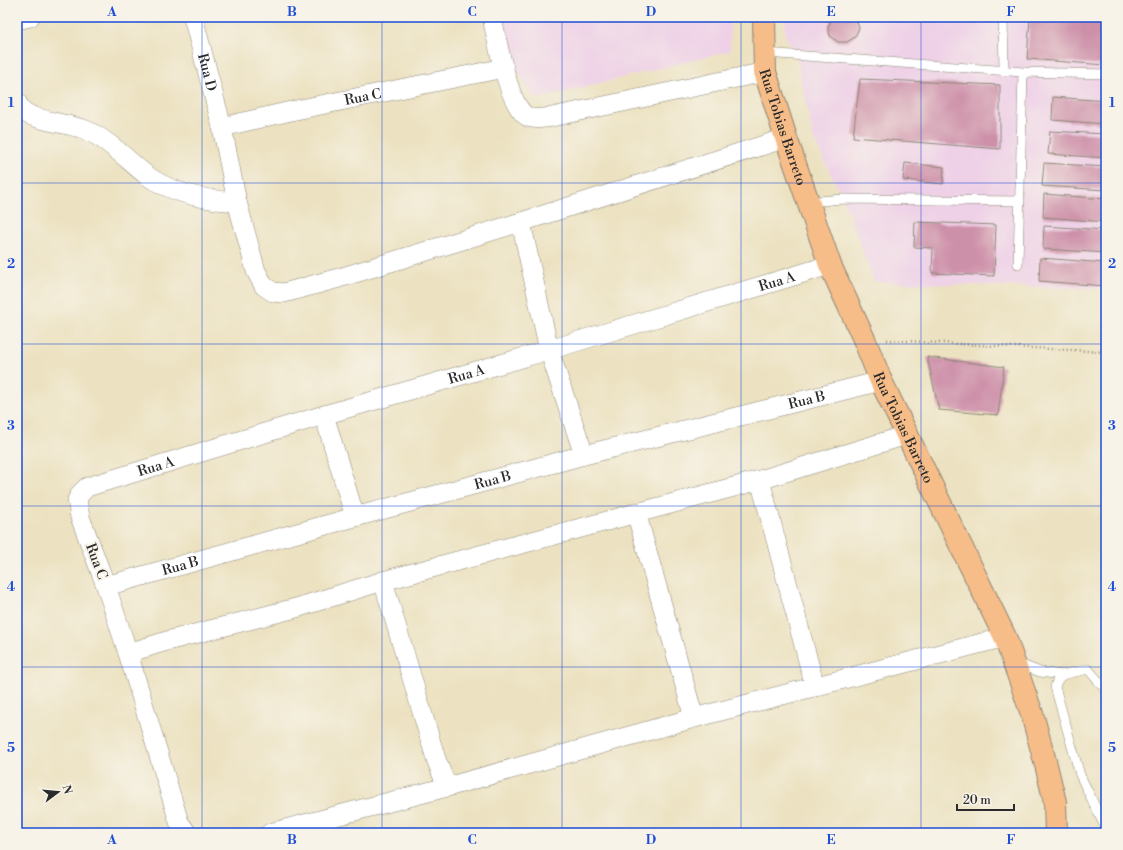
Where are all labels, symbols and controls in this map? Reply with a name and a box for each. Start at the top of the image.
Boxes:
text: A [106,4,117,20]
text: B [287,4,297,20]
text: C [467,4,477,20]
text: D [646,4,656,20]
text: E [826,4,836,20]
text: F [1006,4,1016,20]
street label: Rua D [193,51,220,93]
street label: Rua Tobias Barreto [755,67,810,188]
street label: Rua C [343,85,383,110]
text: 1 [8,95,15,111]
text: 1 [1109,95,1116,111]
text: 2 [7,256,15,272]
text: 2 [1108,256,1116,272]
street label: Rua A [757,268,798,296]
street label: Rua A [446,361,487,389]
street label: Rua Tobias Barreto [868,369,937,487]
street label: Rua B [786,387,827,414]
text: 3 [7,418,15,434]
text: 3 [1108,418,1116,434]
street label: Rua A [135,453,177,481]
street label: Rua B [472,467,513,494]
street label: Rua C [81,541,111,582]
street label: Rua B [160,553,201,580]
text: 4 [7,579,16,595]
text: 4 [1108,579,1117,595]
text: 5 [7,740,15,756]
text: 5 [1108,740,1116,756]
north arrow [38,772,78,812]
text: N [59,783,75,796]
scale bar [957,786,1014,812]
text: 20 m [963,793,991,808]
text: A [106,832,117,848]
text: B [287,832,297,848]
text: C [467,832,477,848]
text: D [646,832,656,848]
text: E [826,832,836,848]
text: F [1006,832,1016,848]

